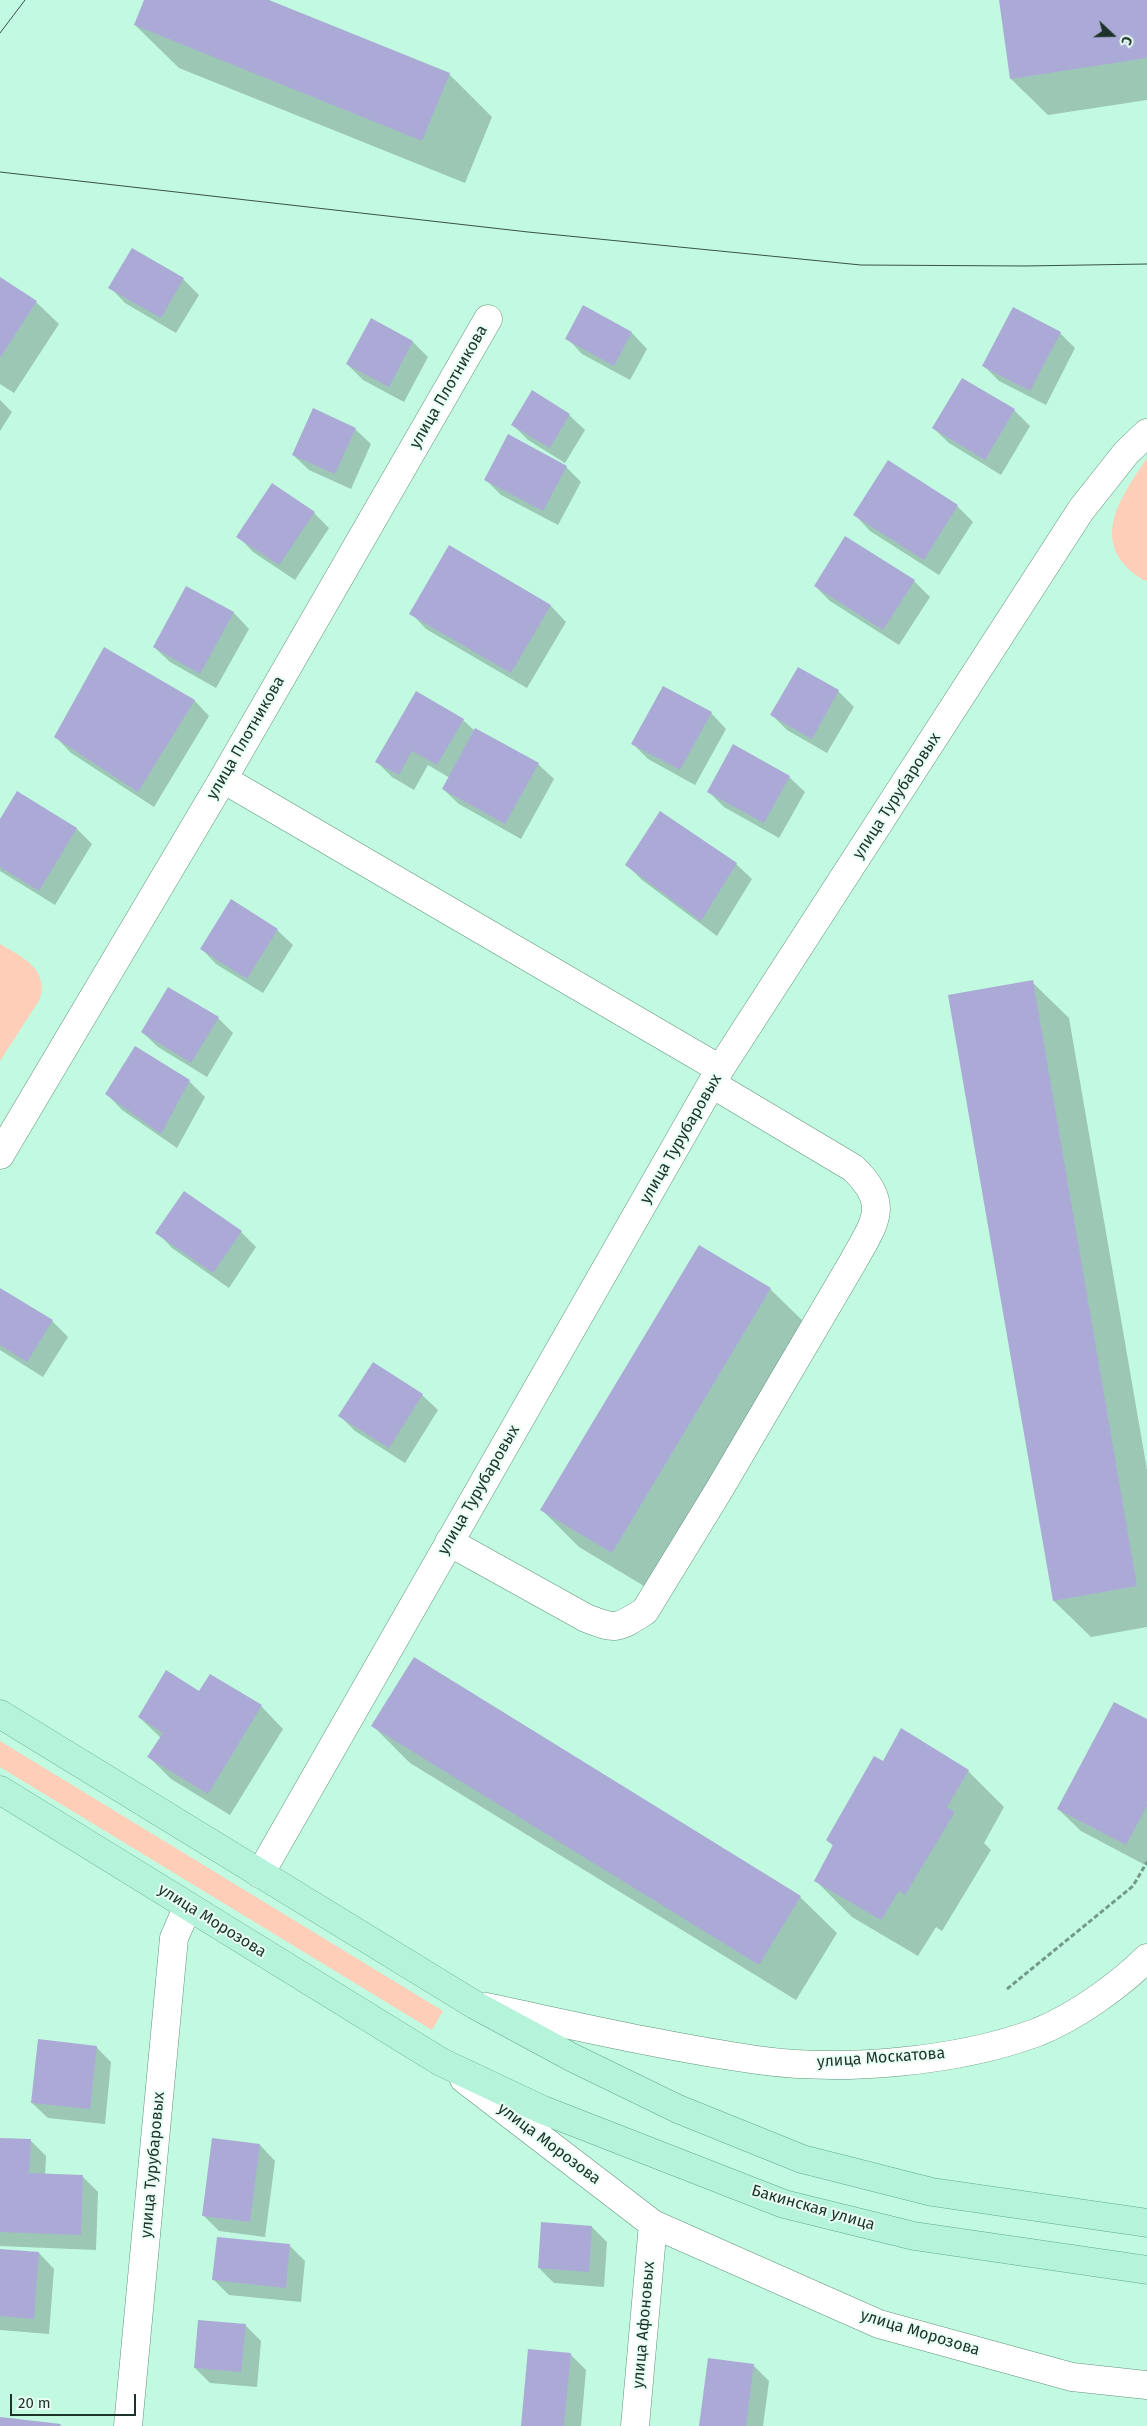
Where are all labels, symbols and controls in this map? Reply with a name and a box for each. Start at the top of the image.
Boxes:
north arrow [1087,10,1137,60]
text: С [1117,34,1136,47]
street label: улица Плотникова [406,322,492,452]
street label: улица Плотникова [203,673,289,803]
street label: улица Турубаровых [849,729,945,863]
street label: улица Турубаровых [636,1071,726,1207]
street label: улица Турубаровых [434,1422,524,1558]
street label: улица Морозова [154,1880,270,1962]
street label: улица Москатова [816,2044,946,2072]
street label: улица Турубаровых [137,2091,169,2239]
street label: улица Морозова [494,2099,604,2189]
street label: Бакинская улица [749,2181,877,2235]
street label: улица Афоновых [629,2261,659,2389]
street label: улица Морозова [858,2306,982,2360]
scale bar [12,2384,139,2416]
text: 20 m [18,2394,51,2412]

